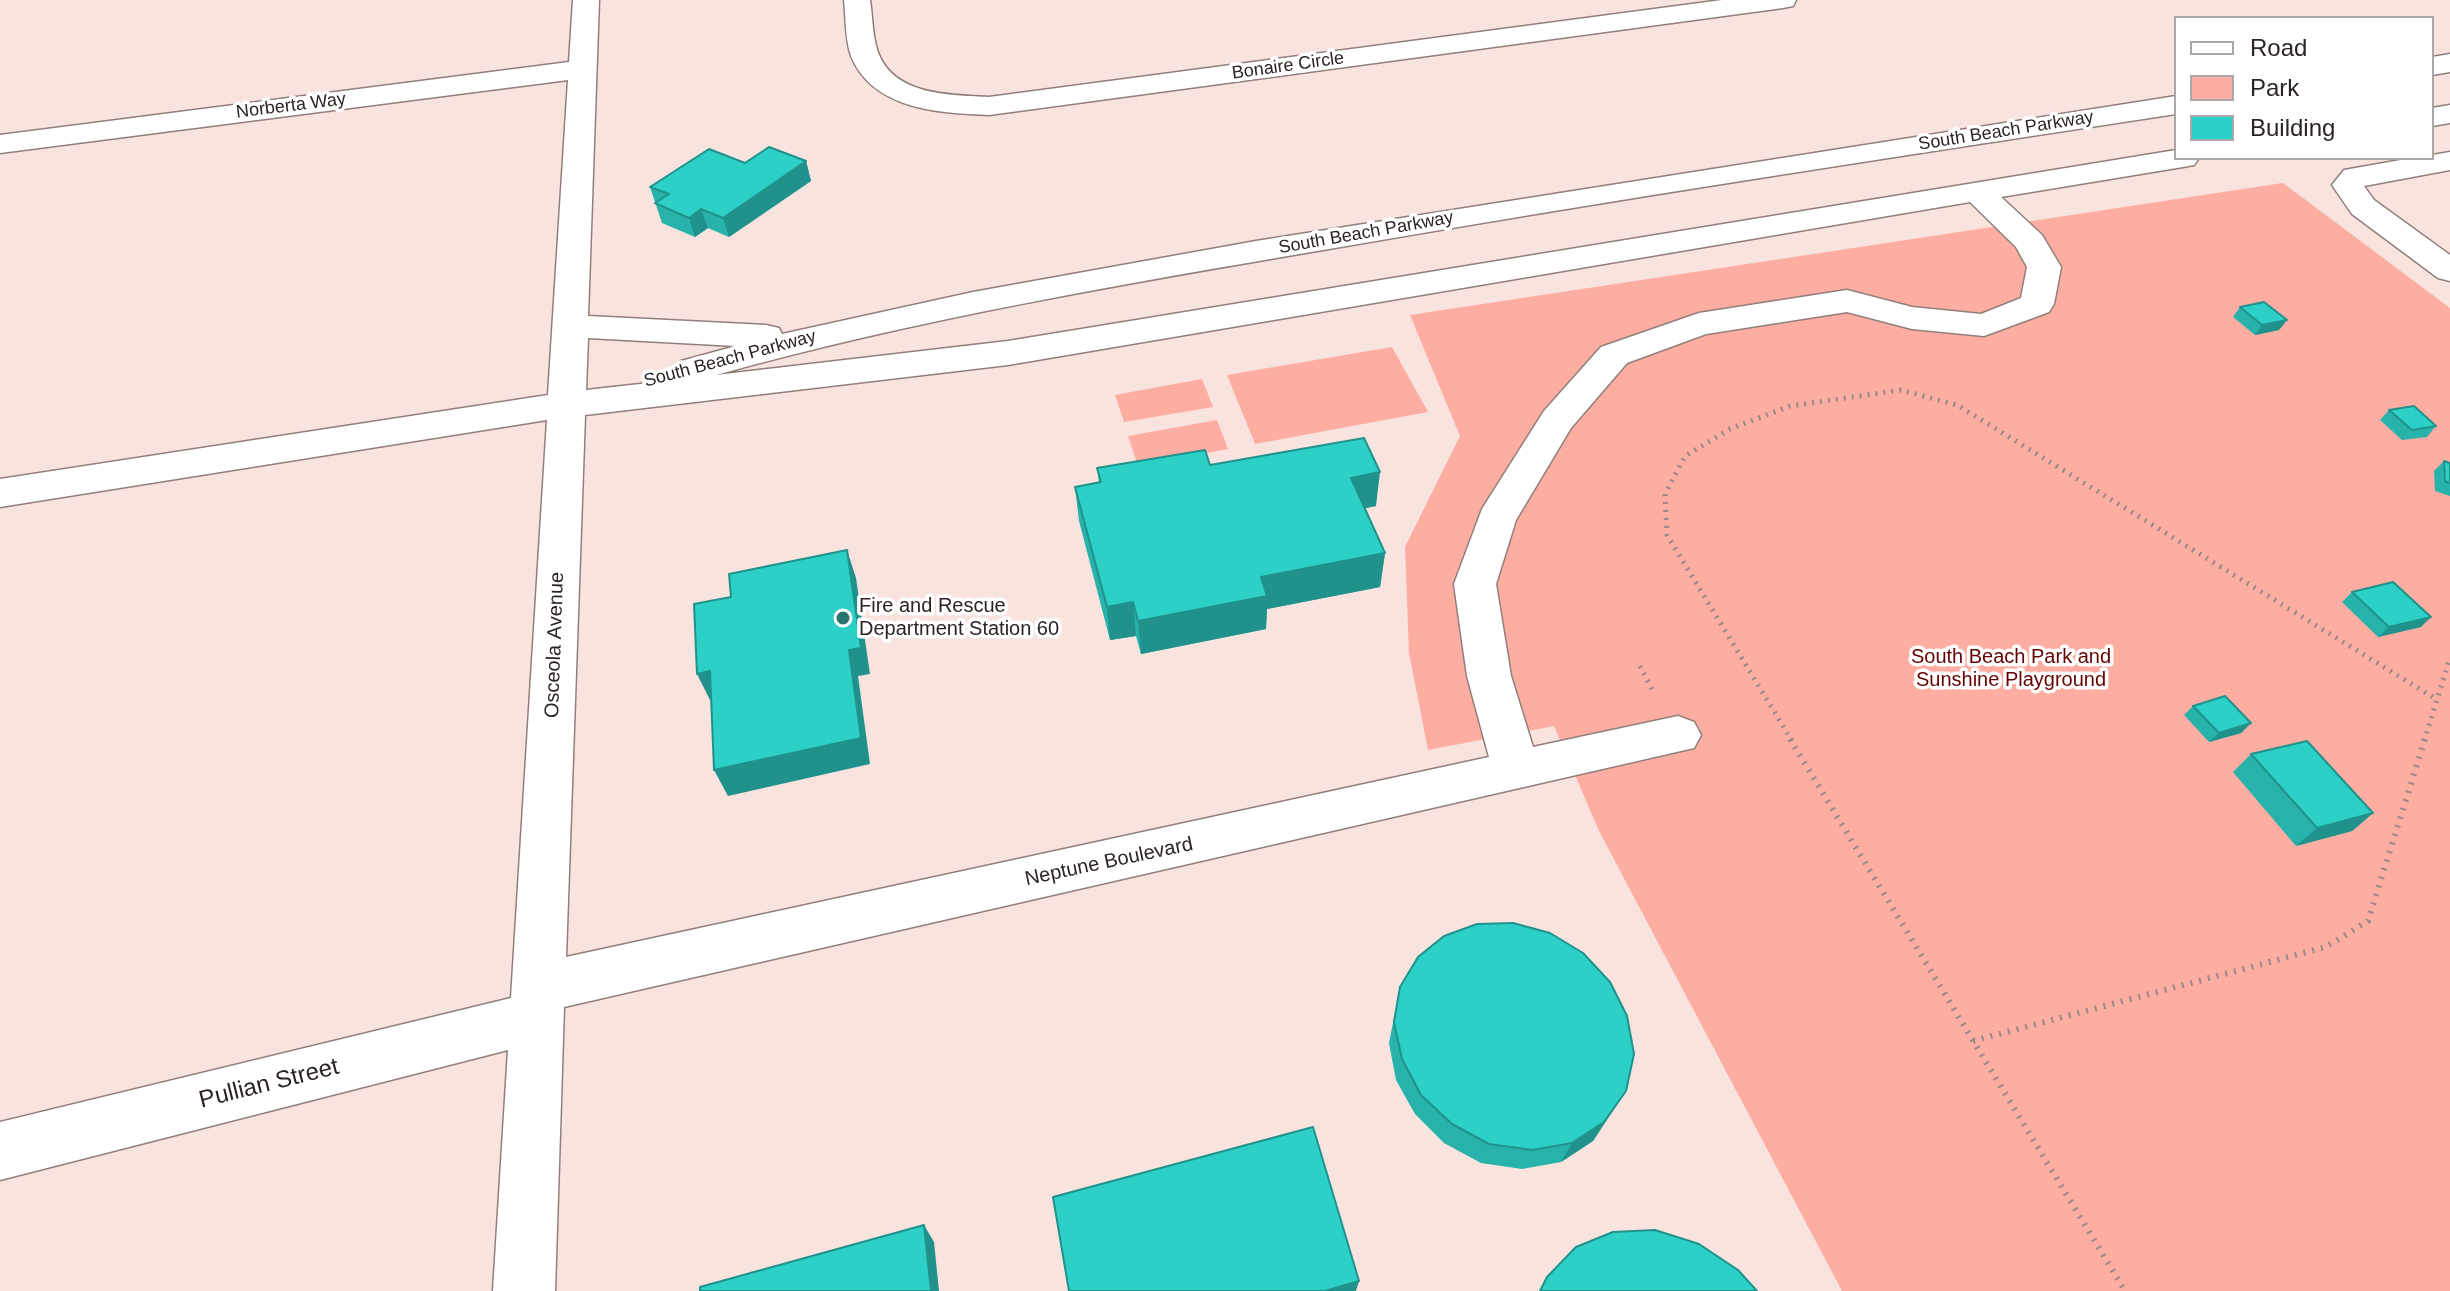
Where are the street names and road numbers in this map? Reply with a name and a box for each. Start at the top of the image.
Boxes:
street label: Bonaire Circle [1231,47,1345,85]
street label: Norberta Way [235,89,347,123]
street label: South Beach Parkway [1917,106,2095,156]
street label: South Beach Parkway [1277,207,1455,259]
street label: South Beach Parkway [642,326,818,392]
street label: Osceola Avenue [540,571,570,719]
street label: Neptune Boulevard [1023,832,1195,892]
street label: Pullian Street [196,1053,342,1115]

